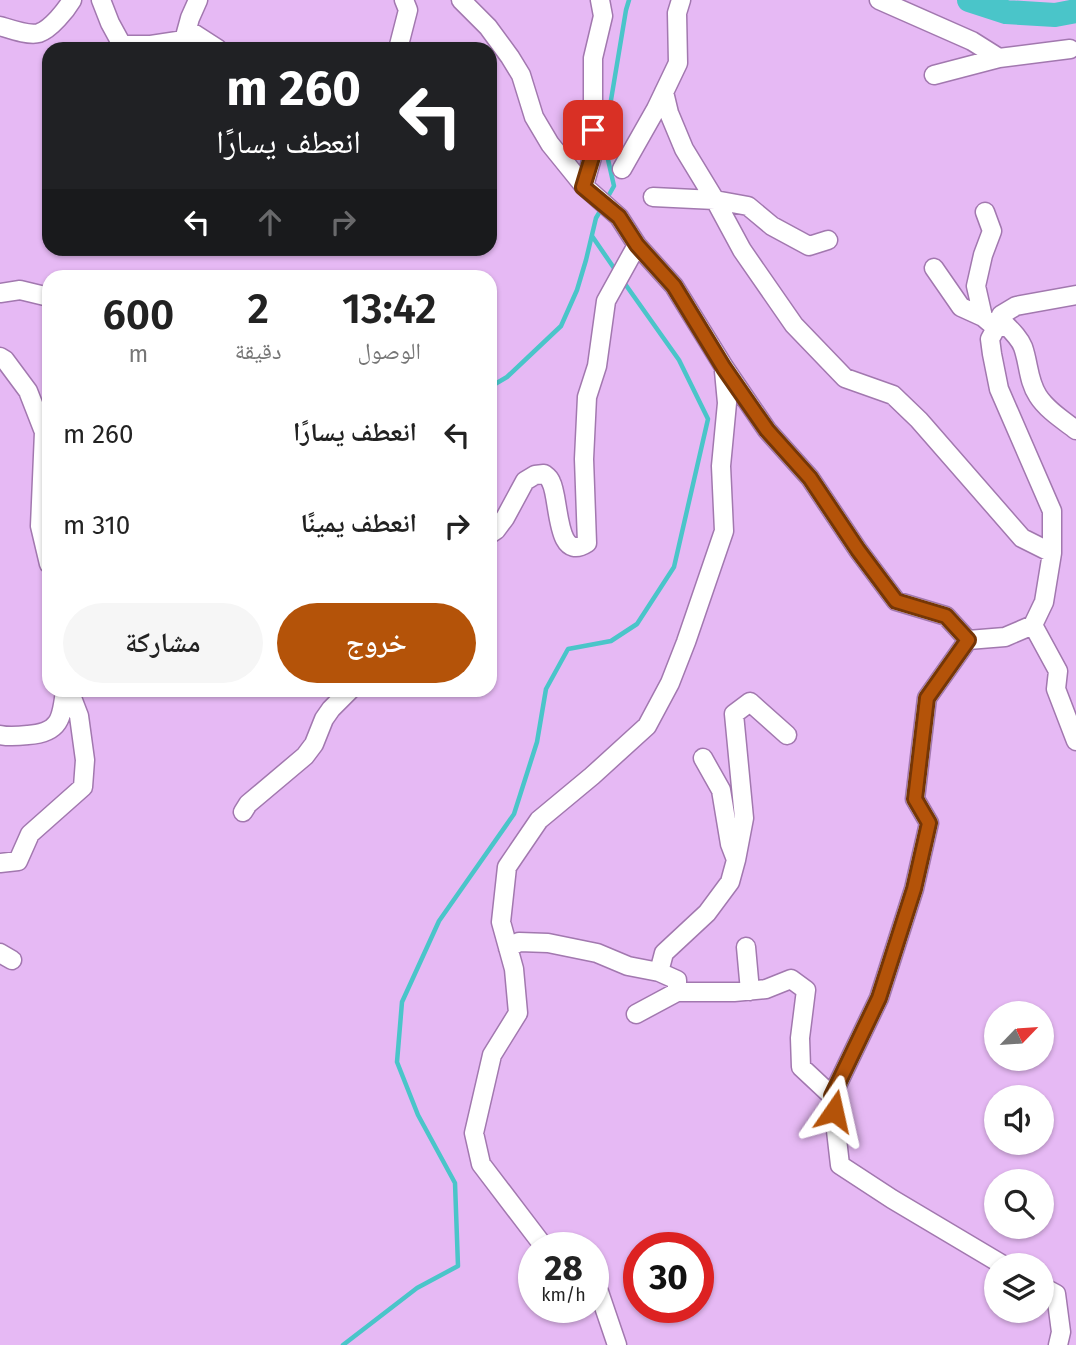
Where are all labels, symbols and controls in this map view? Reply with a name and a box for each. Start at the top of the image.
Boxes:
text: 260 m [226,59,361,118]
icon: left [385,70,476,161]
pin [563,100,623,160]
icon: arrive [574,111,612,149]
text: انعطف يسارًا [216,123,361,161]
icon: left [178,203,216,241]
icon: ahead [251,203,289,241]
icon: right [324,203,362,241]
text: 2 [247,284,269,334]
text: 13:42 [342,284,437,334]
text: 600 [102,290,174,340]
text: دقيقة [235,337,282,365]
text: الوصول [357,337,421,365]
text: m [129,340,148,368]
icon: left [438,416,476,454]
text: انعطف يسارًا [293,417,417,448]
text: 260 m [63,419,133,450]
icon: right [438,507,476,545]
text: انعطف يمينًا [301,508,417,539]
text: 310 m [63,510,130,541]
button: مشاركة [63,603,263,683]
button: خروج [277,603,476,683]
north arrow [984,1001,1054,1071]
map controls [984,1001,1054,1323]
position arrow [797,1074,871,1148]
button: sound [984,1085,1054,1155]
button: search [984,1169,1054,1239]
speed limit sign: 30 [623,1232,714,1323]
text: 28 [544,1247,583,1289]
button: layers [984,1253,1054,1323]
text: km/h [541,1284,586,1306]

